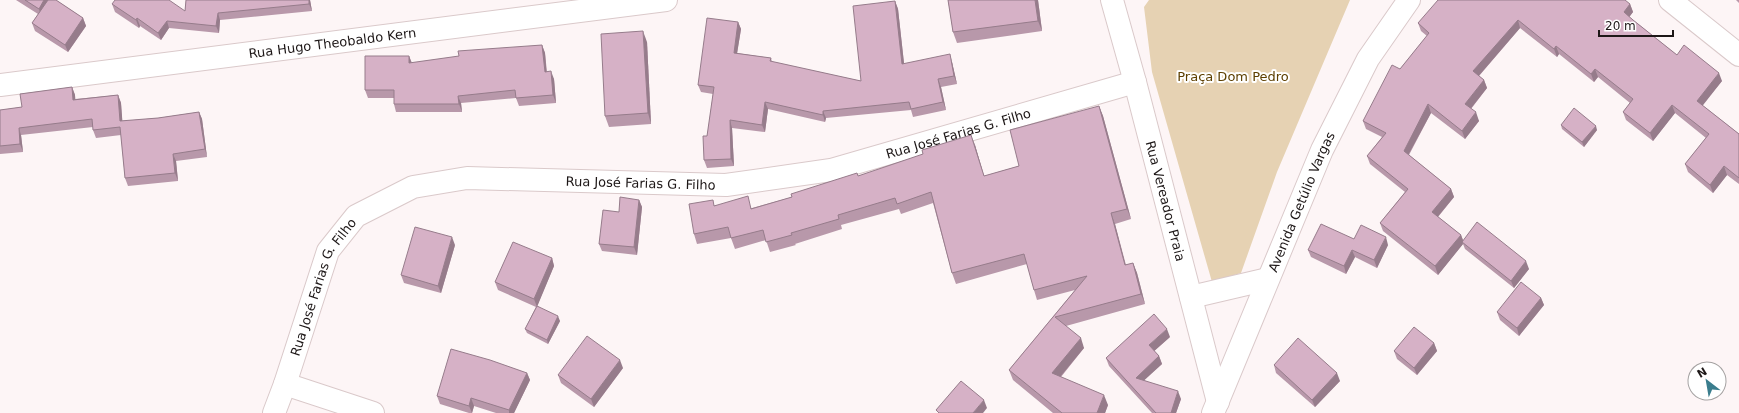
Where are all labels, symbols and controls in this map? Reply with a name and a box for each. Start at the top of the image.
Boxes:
scale bar [1599,12,1673,38]
text: 20 m [1605,19,1636,33]
street label: Rua Hugo Theobaldo Kern [248,24,417,61]
park label: Praça Dom Pedro [1177,69,1289,84]
street label: Rua José Farias G. Filho [884,105,1032,161]
street label: Avenida Getúlio Vargas [1265,129,1338,274]
street label: Rua Vereador Praia [1143,139,1189,263]
street label: Rua José Farias G. Filho [565,173,716,192]
street label: Rua José Farias G. Filho [287,215,359,358]
north arrow [1687,361,1727,401]
text: N [1695,365,1709,381]

